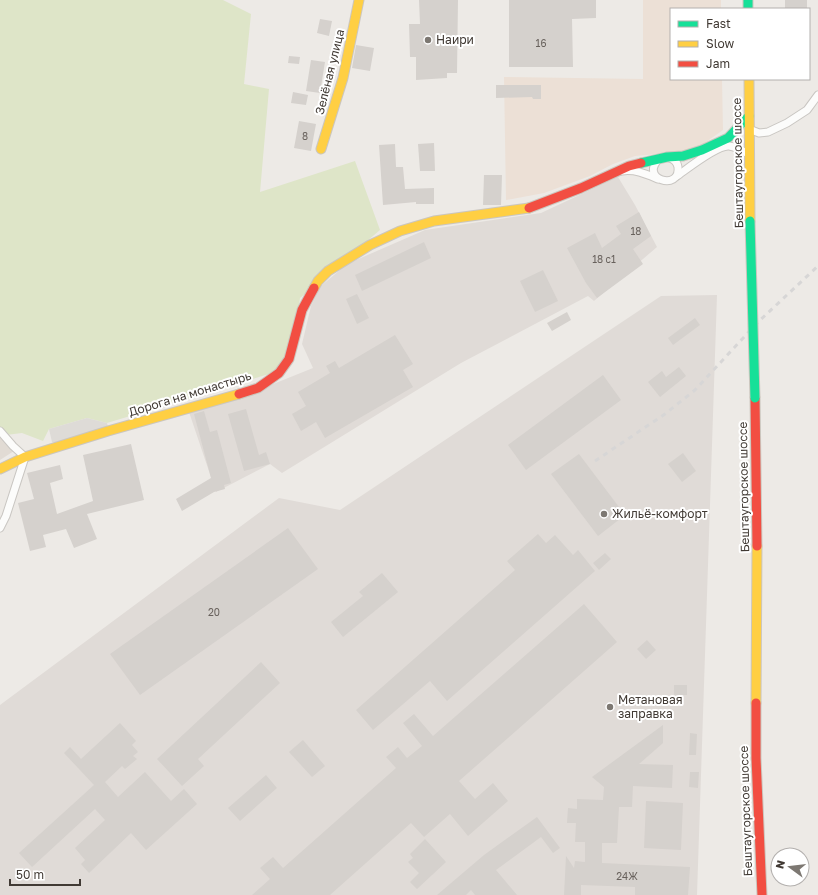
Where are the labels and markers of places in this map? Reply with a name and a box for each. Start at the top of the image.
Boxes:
place label: Наири [436,32,474,47]
marker: Наири [423,35,433,45]
place label: Жильё-комфорт [612,506,708,521]
marker: Жильё-комфорт [599,509,609,519]
place label: Метановая заправка [618,692,683,721]
marker: Метановая заправка [605,702,615,712]

